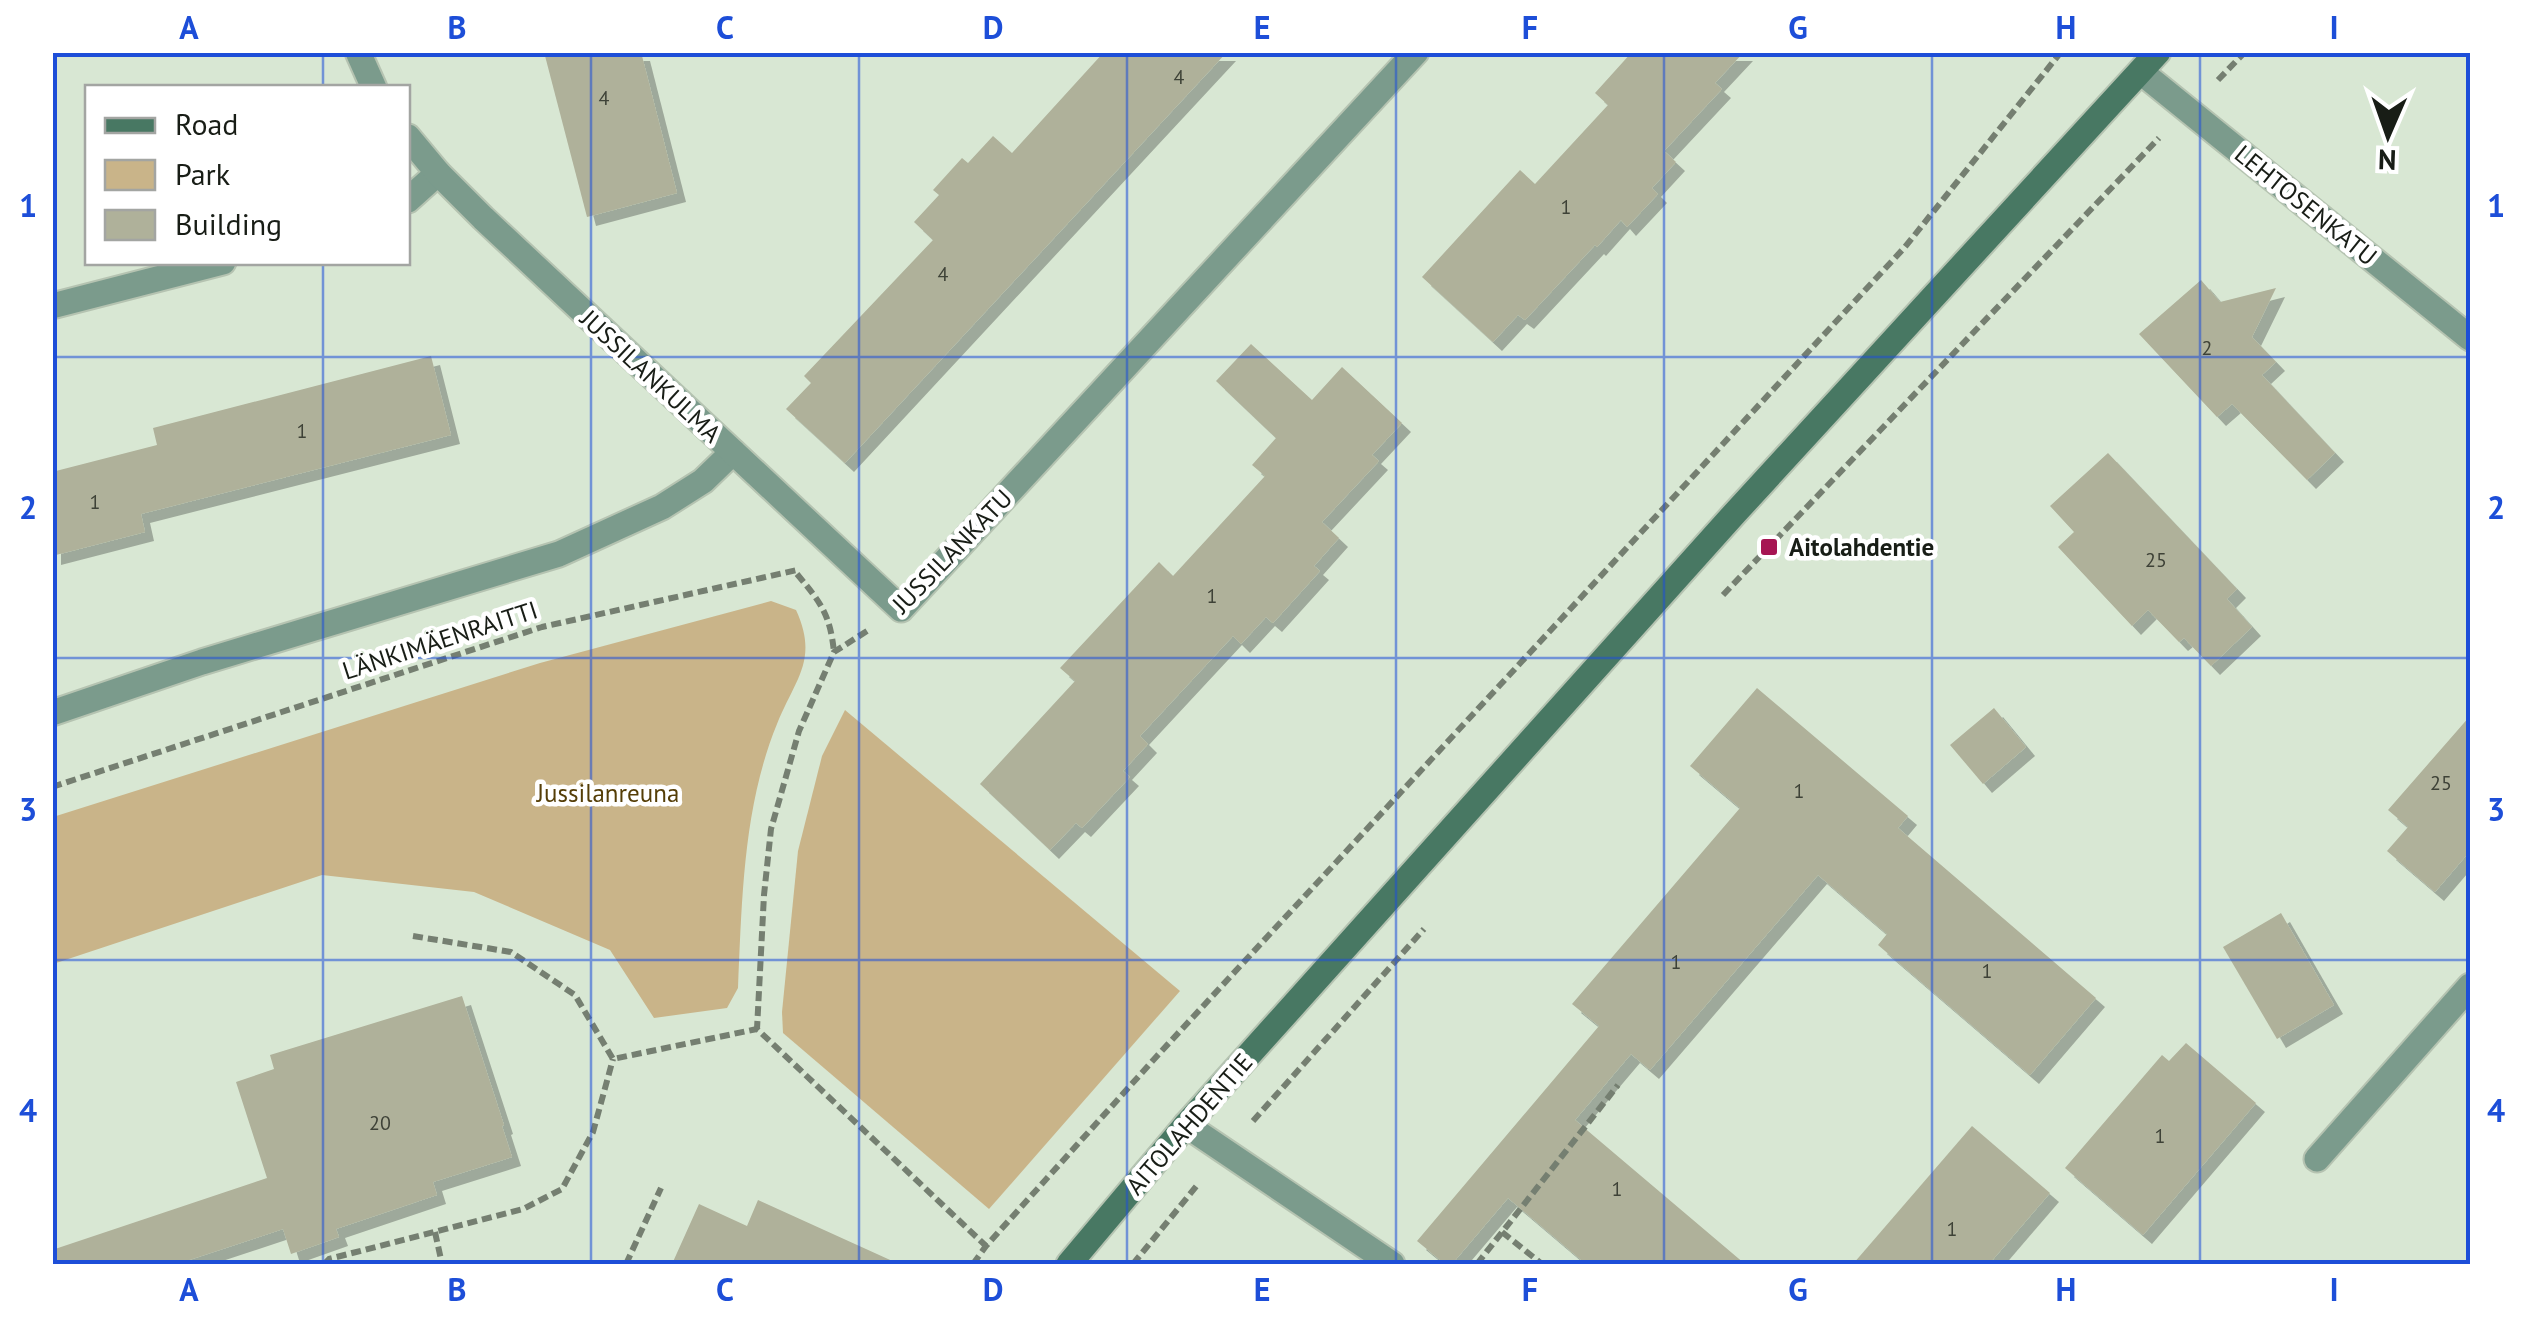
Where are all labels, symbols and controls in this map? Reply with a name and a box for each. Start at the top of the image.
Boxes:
text: A [179,6,199,48]
text: B [448,6,466,48]
text: C [716,6,734,48]
text: D [983,6,1003,48]
text: E [1254,6,1270,48]
text: F [1522,6,1538,48]
text: G [1788,6,1808,48]
text: H [2056,6,2076,48]
text: I [2329,6,2339,48]
house number: 4 [1174,64,1185,90]
legend [85,85,410,265]
house number: 4 [599,85,610,111]
north arrow [2338,85,2438,185]
text: Road [175,104,239,143]
street label: LEHTOSENKATU [2228,138,2384,272]
text: N [2377,142,2397,179]
text: Park [175,154,231,193]
text: 1 [19,184,37,226]
text: 1 [2487,184,2505,226]
house number: 1 [1561,194,1571,220]
text: Building [175,204,282,243]
house number: 4 [938,261,949,287]
street label: JUSSILANKULMA [573,302,728,450]
house number: 2 [2202,335,2212,361]
house number: 1 [297,418,307,444]
street label: JUSSILANKATU [884,482,1019,620]
text: 2 [19,486,37,528]
text: 2 [2487,486,2505,528]
house number: 1 [90,489,100,515]
place label: Aitolahdentie [1789,531,1934,563]
marker: Aitolahdentie [1758,536,1780,558]
house number: 25 [2145,547,2167,573]
house number: 1 [1207,583,1217,609]
street label: LÄNKIMÄENRAITTI [338,593,542,687]
house number: 25 [2430,770,2452,796]
park label: Jussilanreuna [536,777,679,809]
house number: 1 [1794,778,1804,804]
text: 3 [19,788,37,830]
text: 3 [2487,788,2505,830]
house number: 1 [1671,949,1681,975]
house number: 1 [1982,958,1992,984]
street label: AITOLAHDENTIE [1119,1047,1259,1201]
text: 4 [19,1089,37,1131]
text: 4 [2487,1089,2505,1131]
house number: 20 [369,1110,391,1136]
house number: 1 [2155,1123,2165,1149]
house number: 1 [1612,1176,1622,1202]
house number: 1 [1947,1216,1957,1242]
text: A [179,1268,199,1310]
text: B [448,1268,466,1310]
text: C [716,1268,734,1310]
text: D [983,1268,1003,1310]
text: E [1254,1268,1270,1310]
text: F [1522,1268,1538,1310]
text: G [1788,1268,1808,1310]
text: H [2056,1268,2076,1310]
text: I [2329,1268,2339,1310]

